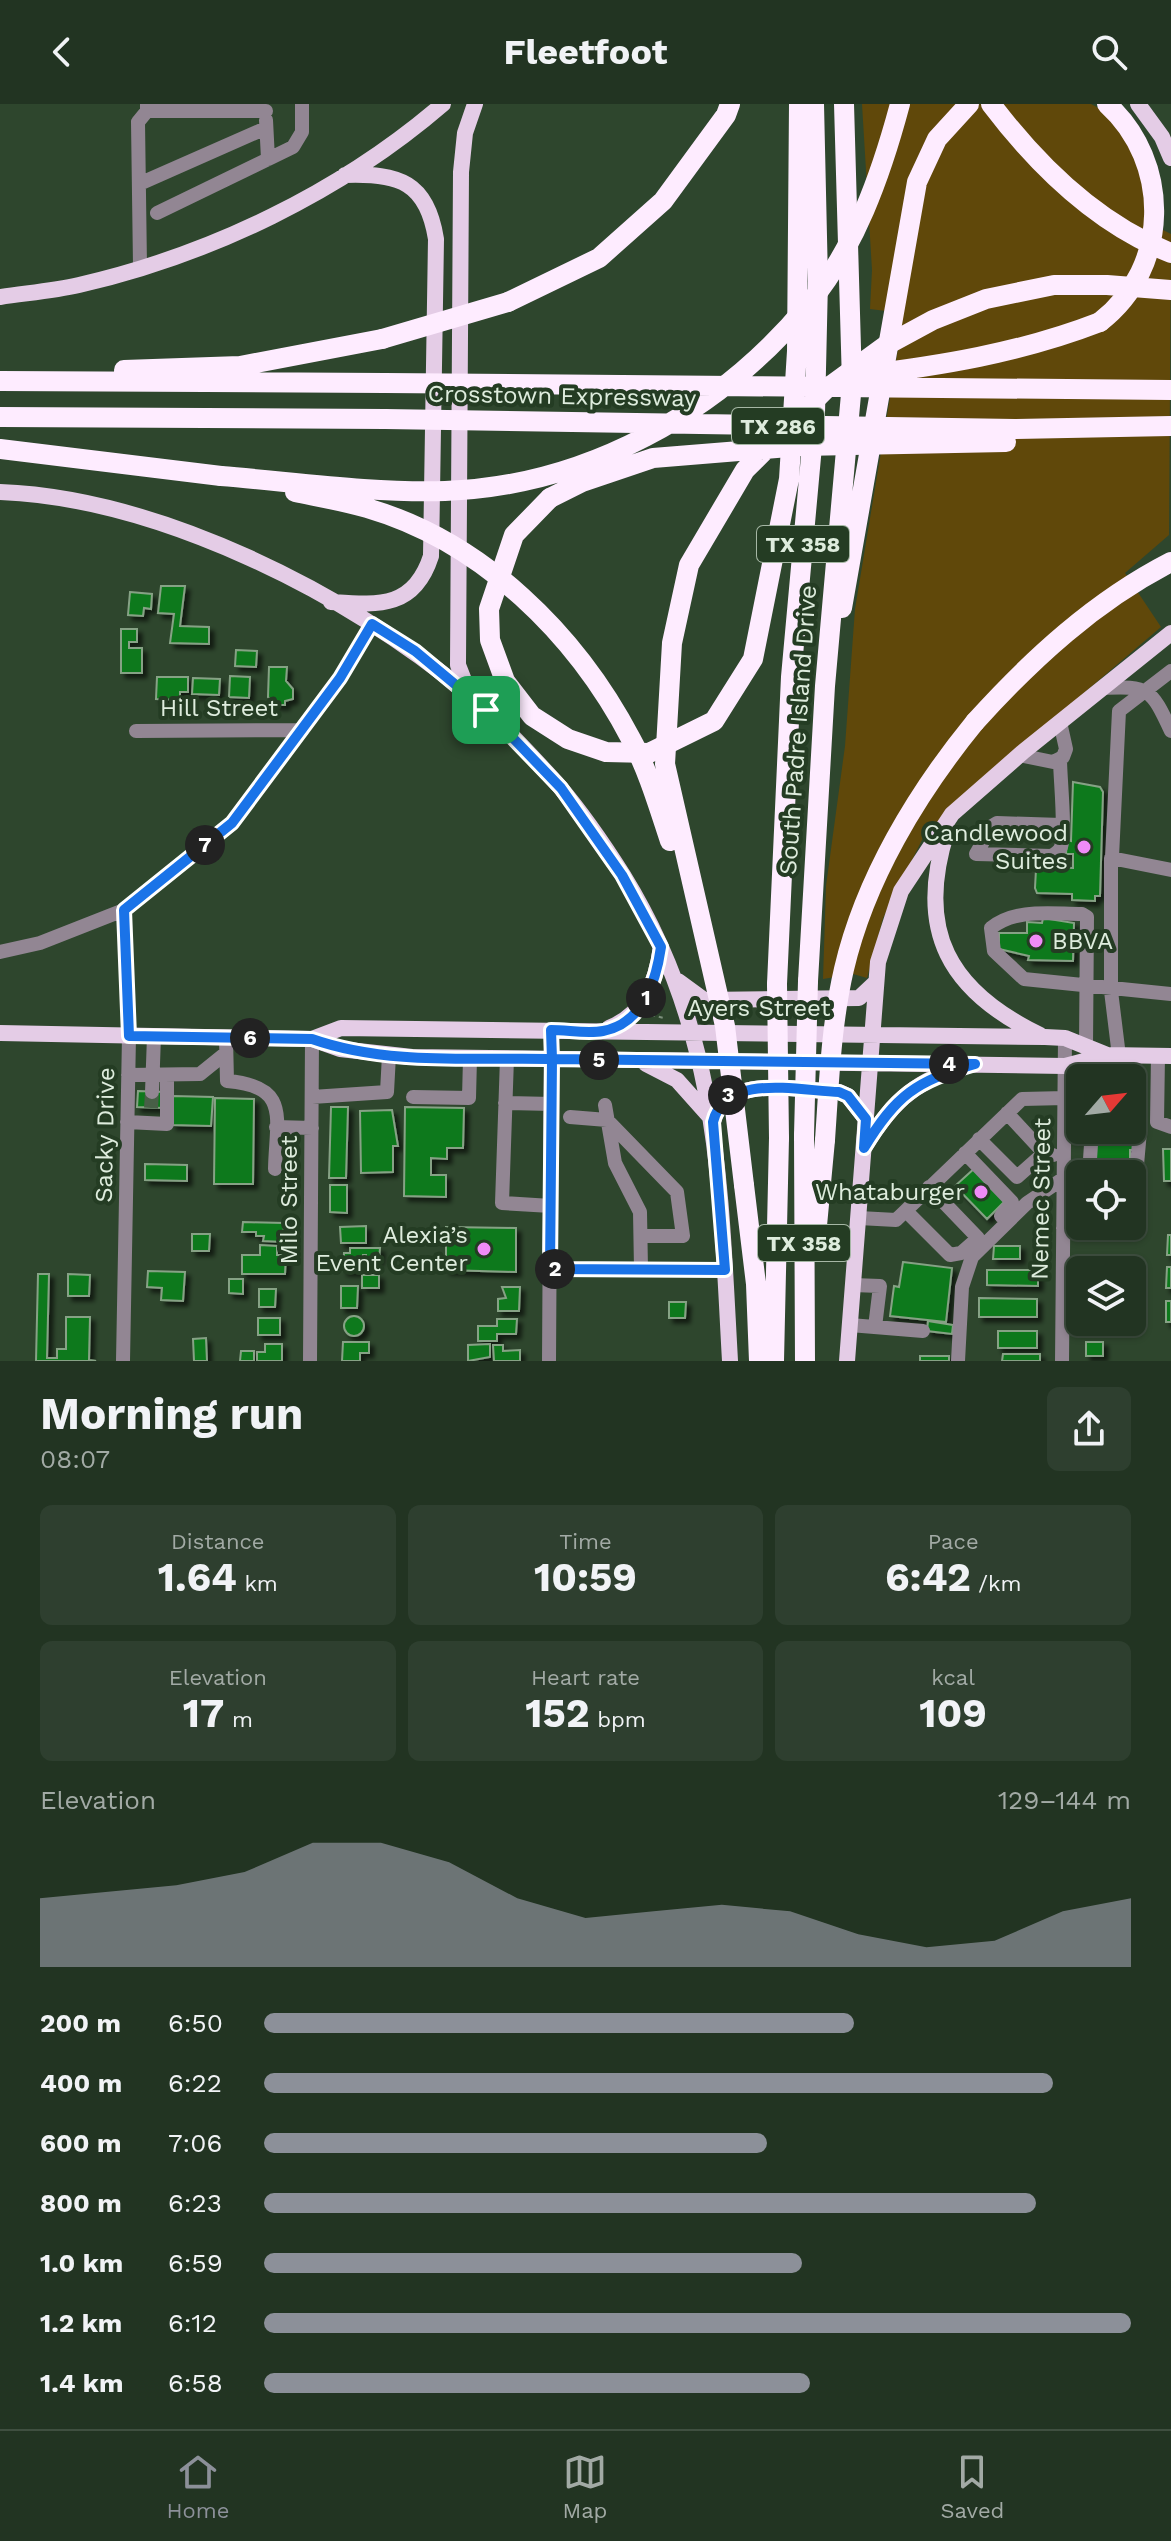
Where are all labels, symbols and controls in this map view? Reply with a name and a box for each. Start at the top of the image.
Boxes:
icon: back [40,30,84,74]
icon: search [1087,30,1131,74]
text: Fleetfoot [503,31,668,73]
street label: Crosstown Expressway [427,380,697,412]
road number: TX 286 [732,408,824,444]
road number: TX 358 [757,526,849,562]
street label: South Padre Island Drive [774,584,822,876]
pin [452,676,520,744]
icon: arrive [464,688,508,732]
street label: Hill Street [160,694,278,722]
place label: Candlewood Suites [924,819,1068,875]
pin: 7 [185,825,225,865]
text: 7 [198,832,212,857]
marker: Candlewood Suites [1075,838,1093,856]
place label: BBVA [1052,927,1113,955]
marker: BBVA [1027,932,1045,950]
pin: 1 [626,978,666,1018]
text: 1 [641,985,651,1010]
street label: Ayers Street [687,994,831,1022]
pin: 6 [230,1018,270,1058]
text: 6 [243,1025,257,1050]
pin: 5 [579,1040,619,1080]
pin: 4 [929,1044,969,1084]
text: 5 [593,1047,605,1072]
text: 4 [942,1051,956,1076]
north arrow [1066,1064,1146,1144]
map controls [1066,1064,1146,1336]
street label: Sacky Drive [90,1067,120,1203]
pin: 3 [708,1075,748,1115]
text: 3 [721,1082,735,1107]
street label: Nemec Street [1026,1118,1056,1280]
street label: Milo Street [275,1135,303,1265]
button: locate [1066,1160,1146,1240]
place label: Whataburger [815,1178,965,1206]
marker: Whataburger [972,1183,990,1201]
place label: Alexia’s Event Center [316,1221,468,1277]
road number: TX 358 [758,1225,850,1261]
marker: Alexia’s Event Center [475,1240,493,1258]
pin: 2 [535,1249,575,1289]
text: 2 [548,1256,562,1281]
button: layers [1066,1256,1146,1336]
button: share [1047,1387,1131,1471]
text: Morning run [40,1388,303,1440]
text: 08:07 [40,1444,110,1474]
text: Distance [171,1529,265,1554]
text: Time [559,1529,612,1554]
text: Pace [928,1529,979,1554]
text: 1.64 [158,1554,237,1601]
text: 10:59 [534,1554,637,1601]
text: 6:42 [885,1554,971,1601]
text: km [237,1571,278,1596]
text: /km [971,1571,1021,1596]
text: Elevation [169,1665,267,1690]
text: Heart rate [531,1665,640,1690]
text: kcal [931,1665,975,1690]
text: 17 [183,1690,224,1737]
text: 152 [525,1690,590,1737]
text: 109 [919,1690,987,1737]
text: m [224,1707,253,1732]
text: bpm [590,1707,646,1732]
text: Elevation [40,1785,156,1815]
text: 129–144 m [998,1785,1131,1815]
text: 200 m [40,2008,121,2038]
text: 6:50 [168,2008,223,2038]
text: 400 m [40,2068,122,2098]
text: 6:22 [168,2068,222,2098]
text: 600 m [40,2128,121,2158]
text: 7:06 [168,2128,222,2158]
text: 800 m [40,2188,122,2218]
text: 6:23 [168,2188,222,2218]
text: 1.0 km [40,2248,123,2278]
text: 6:59 [168,2248,223,2278]
text: 1.2 km [40,2308,122,2338]
text: 6:12 [168,2308,217,2338]
text: 1.4 km [40,2368,124,2398]
text: 6:58 [168,2368,223,2398]
tab: Home [167,2450,229,2523]
tab: Map [563,2450,607,2523]
tab: Saved [941,2450,1004,2523]

